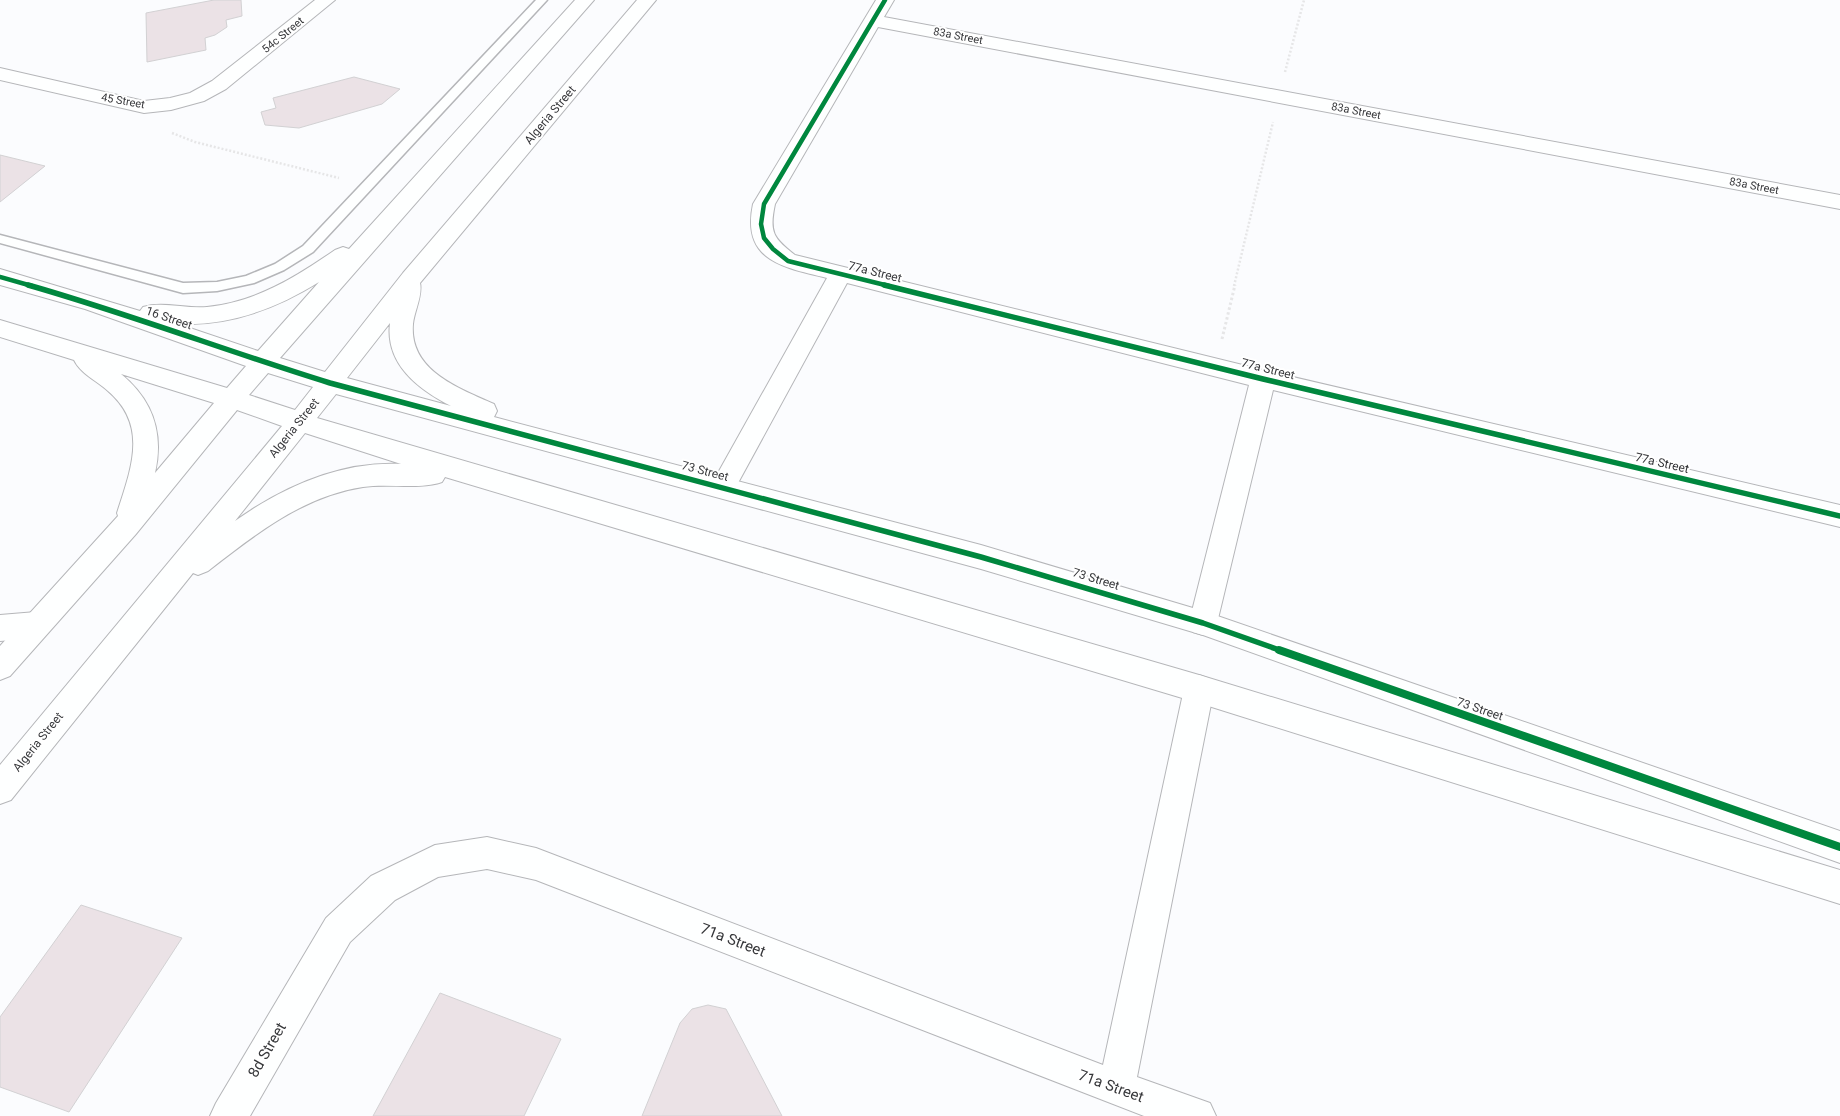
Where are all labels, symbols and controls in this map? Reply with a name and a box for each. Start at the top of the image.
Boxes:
street label: 54c Street [260,14,307,56]
street label: 83a Street [932,25,984,47]
street label: Algeria Street [521,83,579,147]
street label: 45 Street [100,91,146,111]
street label: 83a Street [1330,100,1382,122]
street label: 83a Street [1728,175,1780,197]
street label: 77a Street [847,259,903,285]
street label: 16 Street [144,304,194,332]
street label: 77a Street [1240,356,1296,382]
street label: Algeria Street [266,396,322,460]
street label: 77a Street [1634,450,1690,476]
street label: 73 Street [680,458,730,484]
street label: 73 Street [1071,565,1121,593]
street label: 73 Street [1455,695,1505,723]
street label: Algeria Street [10,710,66,774]
street label: 71a Street [698,919,768,961]
street label: 8d Street [244,1019,290,1081]
street label: 71a Street [1076,1066,1146,1106]

